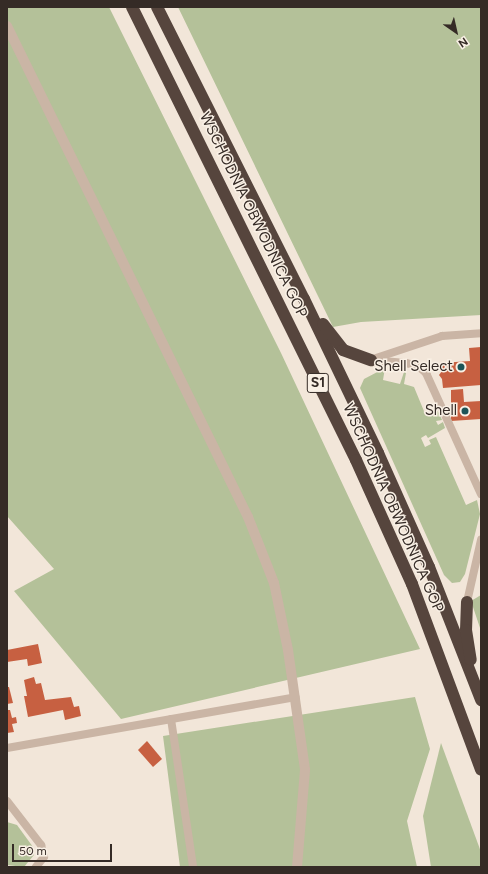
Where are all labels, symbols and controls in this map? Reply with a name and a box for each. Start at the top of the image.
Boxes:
north arrow [436,12,476,52]
text: N [456,35,470,50]
street label: WSCHODNIA OBWODNICA GOP [195,109,311,321]
place label: Shell Select [374,358,453,376]
marker: Shell Select [456,362,466,372]
road number: S1 [306,371,330,395]
street label: WSCHODNIA OBWODNICA GOP [339,401,447,615]
place label: Shell [425,402,457,420]
marker: Shell [460,406,470,416]
scale bar [14,836,114,862]
text: 50 m [19,844,47,858]

